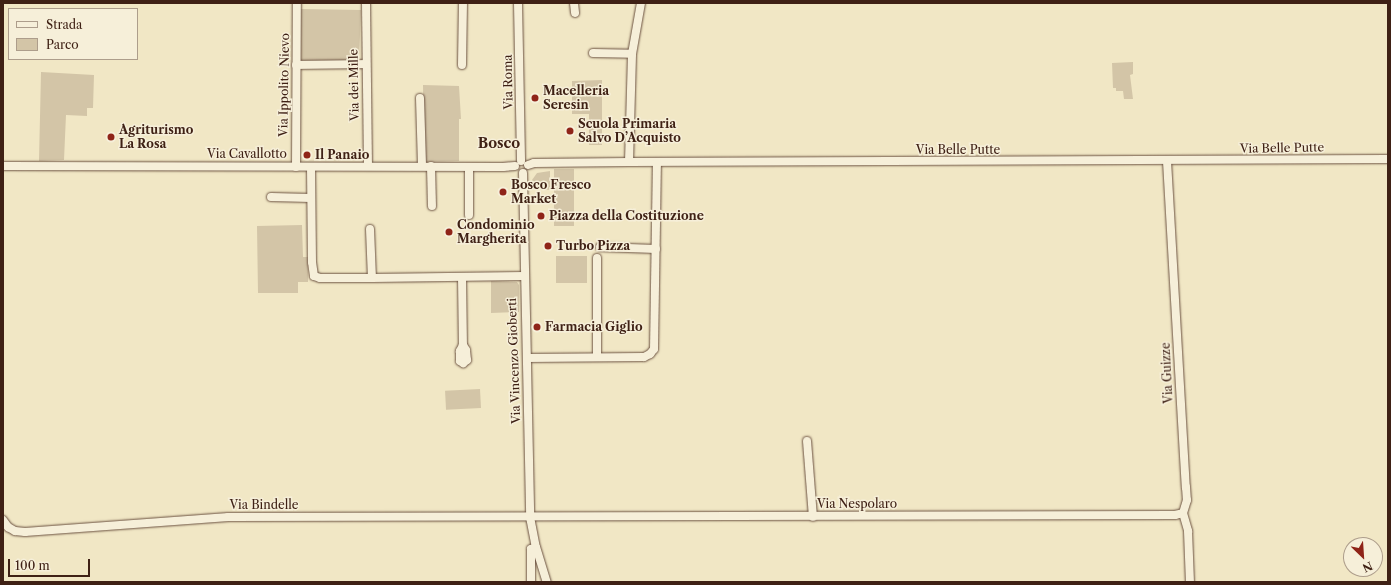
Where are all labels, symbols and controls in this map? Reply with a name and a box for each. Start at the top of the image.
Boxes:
legend [8,8,138,60]
text: Strada [46,17,82,32]
street label: Via Ippolito Nievo [276,33,292,137]
text: Parco [46,37,79,52]
street label: Via dei Mille [346,49,362,121]
street label: Via Roma [500,54,516,110]
place label: Macelleria Seresin [543,84,609,112]
marker: Macelleria Seresin [530,93,540,103]
place label: Scuola Primaria Salvo D’Acquisto [578,117,681,145]
place label: Agriturismo La Rosa [119,123,193,151]
marker: Scuola Primaria Salvo D’Acquisto [565,126,575,136]
marker: Agriturismo La Rosa [106,132,116,142]
district label: Bosco [478,135,520,151]
street label: Via Belle Putte [1240,140,1324,156]
street label: Via Belle Putte [916,143,1000,157]
street label: Via Cavallotto [207,147,287,161]
place label: Il Panaio [315,148,369,162]
marker: Il Panaio [302,150,312,160]
place label: Bosco Fresco Market [511,178,591,206]
marker: Bosco Fresco Market [498,187,508,197]
place label: Piazza della Costituzione [549,209,704,223]
marker: Piazza della Costituzione [536,211,546,221]
place label: Condominio Margherita [457,218,535,246]
marker: Condominio Margherita [444,227,454,237]
place label: Turbo Pizza [556,239,630,253]
marker: Turbo Pizza [543,241,553,251]
street label: Via Vincenzo Gioberti [505,298,523,424]
place label: Farmacia Giglio [545,320,643,334]
marker: Farmacia Giglio [532,322,542,332]
street label: Via Guizze [1158,342,1176,404]
street label: Via Nespolaro [817,497,897,511]
street label: Via Bindelle [229,498,299,512]
north arrow [1343,537,1383,577]
scale bar [10,551,92,577]
text: 100 m [15,558,50,573]
text: N [1360,559,1375,575]

